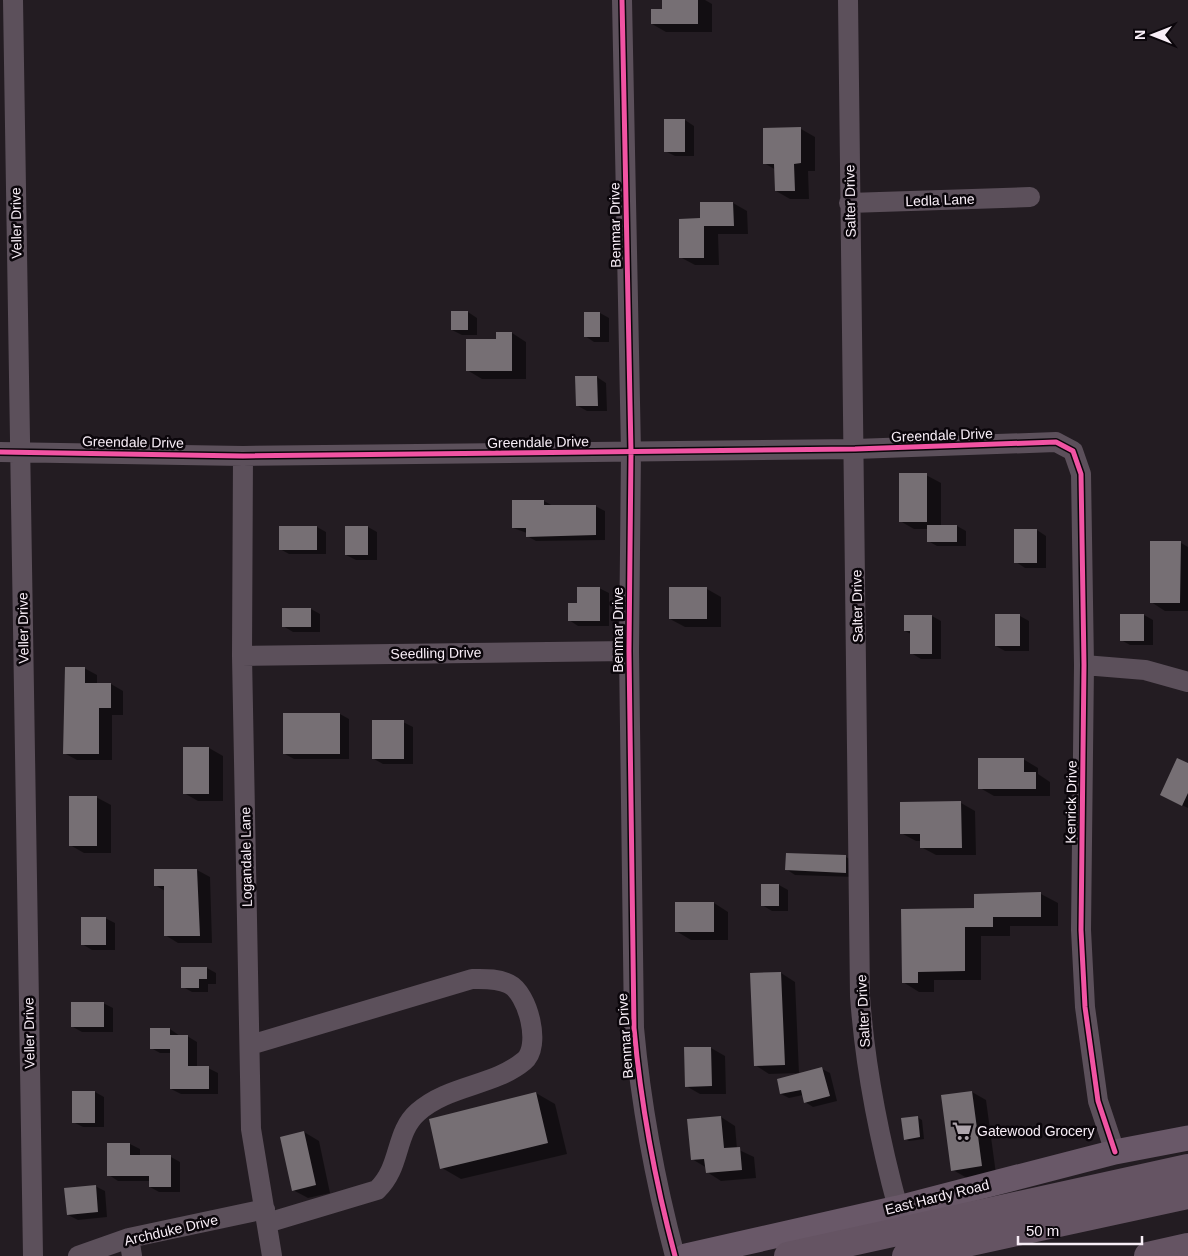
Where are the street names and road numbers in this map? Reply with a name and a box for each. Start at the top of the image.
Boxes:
street label: Salter Drive [841,164,859,238]
street label: Benmar Drive [606,182,624,268]
street label: Veller Drive [7,187,25,259]
street label: Ledla Lane [905,191,975,209]
street label: Greendale Drive [891,425,993,445]
street label: Greendale Drive [82,433,184,451]
street label: Greendale Drive [487,433,589,451]
street label: Salter Drive [848,569,866,643]
street label: Benmar Drive [610,587,626,673]
street label: Veller Drive [14,592,32,664]
street label: Seedling Drive [390,644,482,662]
street label: Kenrick Drive [1062,760,1080,844]
street label: Logandale Lane [237,806,255,907]
street label: Salter Drive [853,974,873,1048]
street label: Benmar Drive [614,993,636,1079]
street label: Veller Drive [20,997,38,1069]
street label: East Hardy Road [883,1176,991,1218]
street label: Archduke Drive [123,1211,220,1249]

